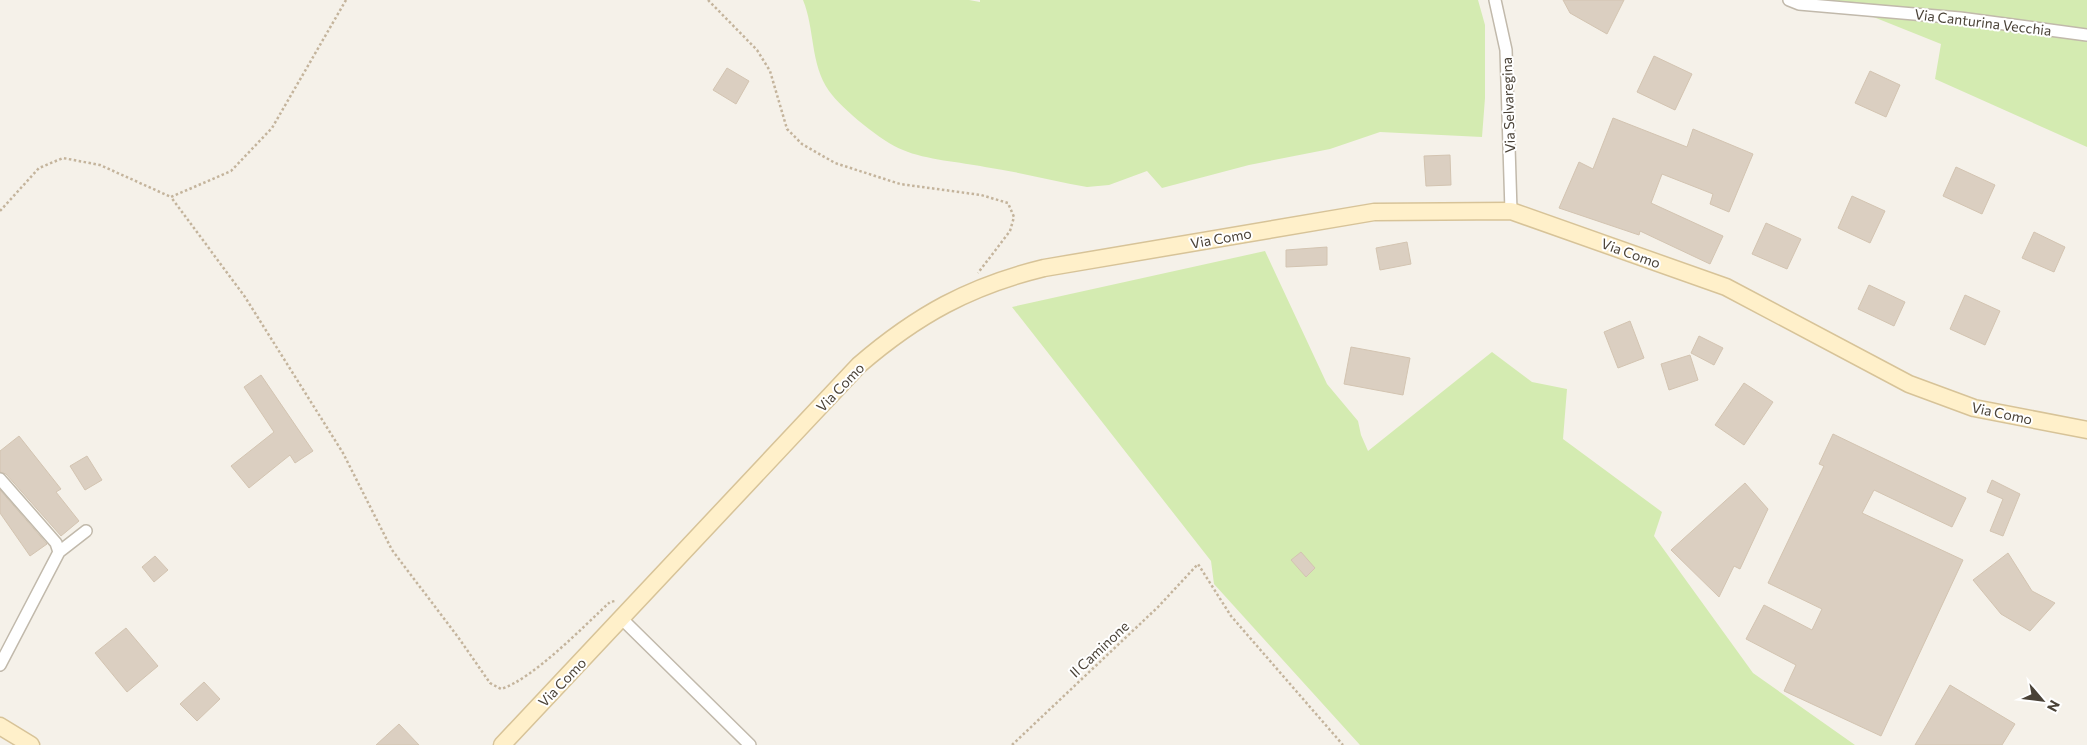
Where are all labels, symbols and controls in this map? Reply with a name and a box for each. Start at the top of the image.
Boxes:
street label: Via Canturina Vecchia [1914,5,2052,39]
street label: Via Selvaregina [1498,57,1518,153]
street label: Via Como [1189,224,1253,252]
street label: Via Como [1599,234,1663,272]
street label: Via Como [812,359,868,415]
street label: Via Como [1970,398,2034,428]
street label: Il Caminone [1066,617,1132,681]
street label: Via Como [534,654,590,710]
north arrow [2017,675,2067,725]
text: N [2044,698,2064,715]

